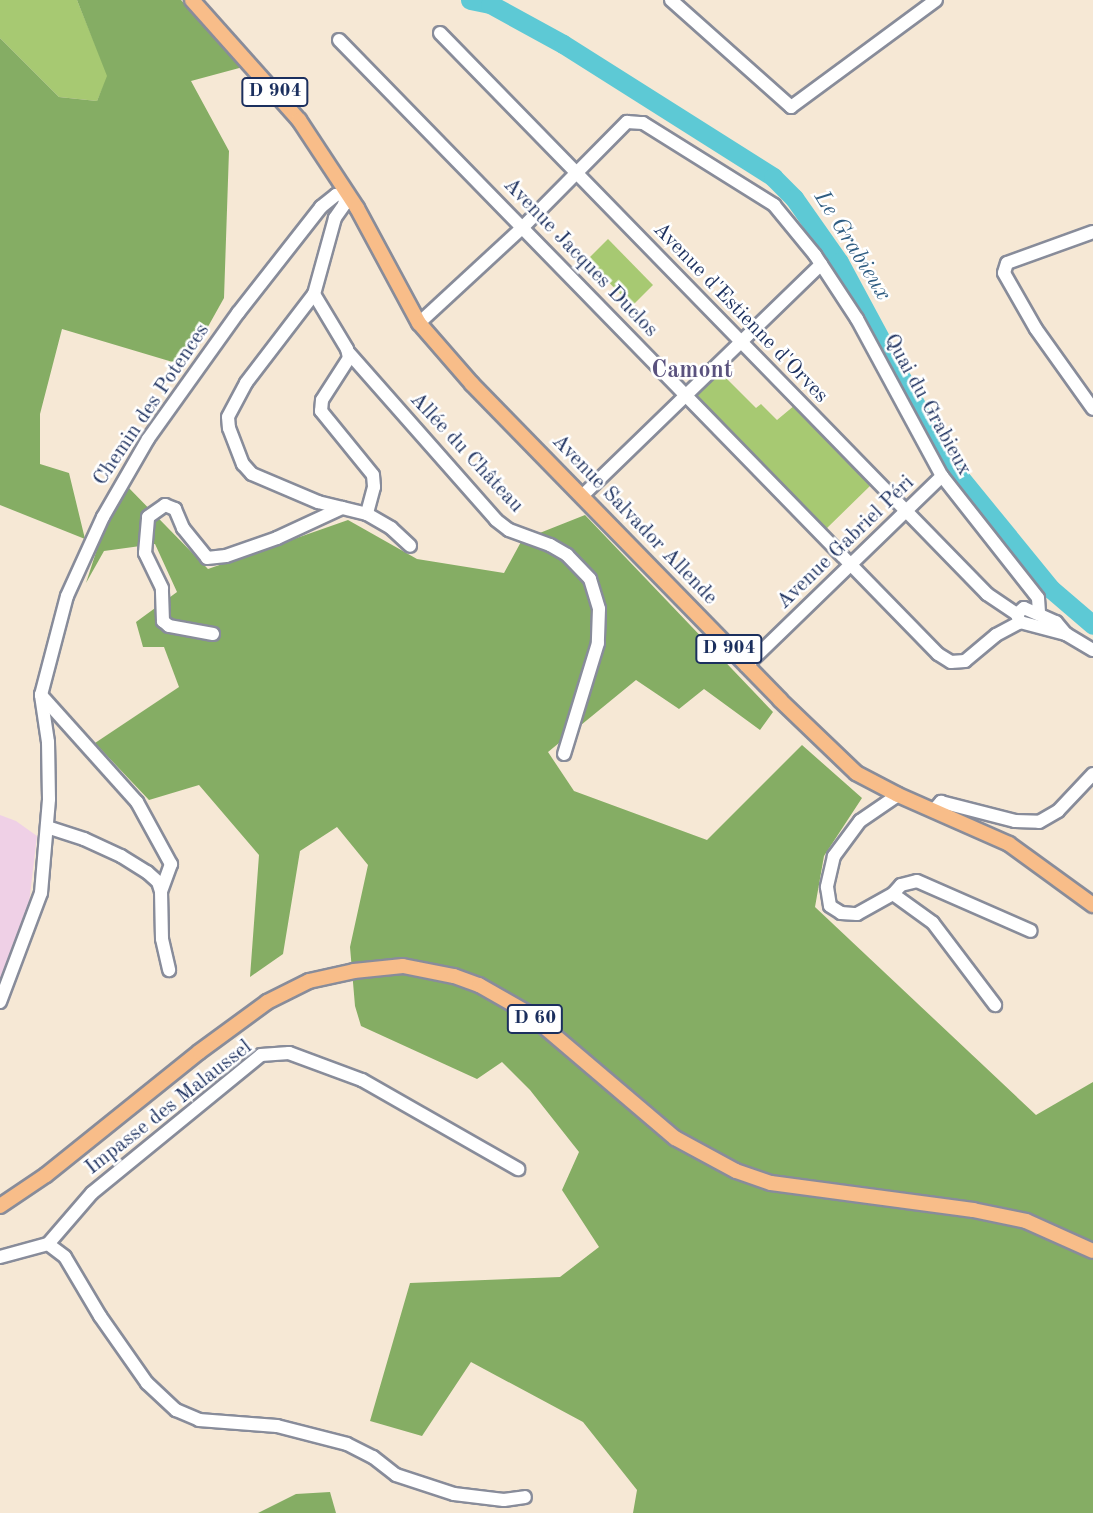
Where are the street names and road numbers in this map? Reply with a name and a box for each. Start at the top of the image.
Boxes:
road number: D 904 [240,76,310,108]
street label: Avenue Jacques Duclos [497,173,663,343]
street label: Avenue d'Estienne d'Orves [647,217,833,409]
street label: Chemin des Potences [88,319,216,491]
street label: Quai du Grabieux [878,330,976,480]
street label: Allée du Château [404,388,528,518]
street label: Avenue Salvador Allende [546,429,722,611]
street label: Avenue Gabriel Péri [772,471,920,615]
road number: D 904 [694,634,764,664]
road number: D 60 [505,1004,565,1035]
street label: Impasse des Malaussel [81,1035,257,1181]

